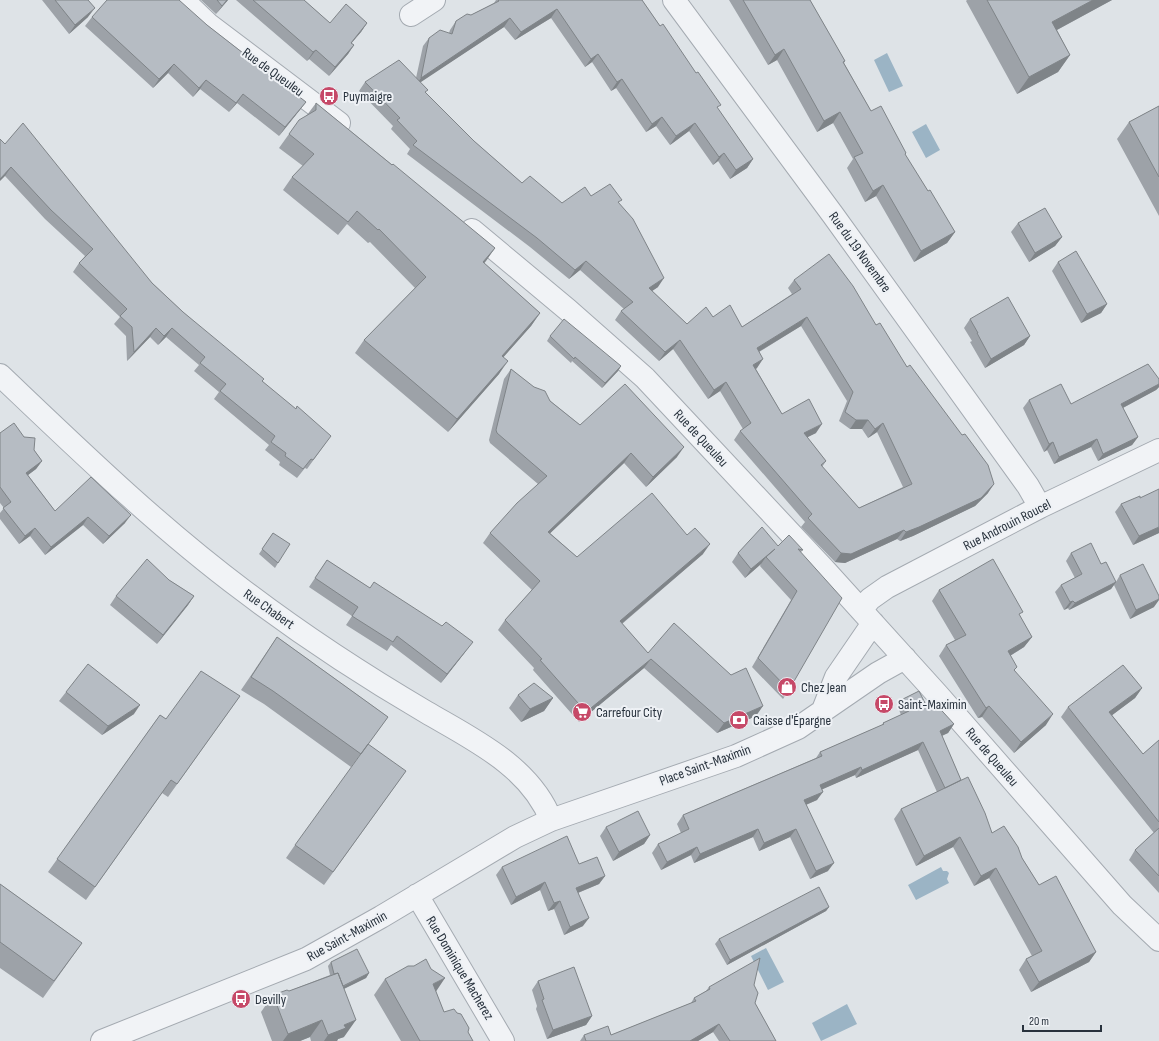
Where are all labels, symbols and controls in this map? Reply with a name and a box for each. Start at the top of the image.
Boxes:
street label: Rue de Queuleu [239,44,307,100]
bus stop icon: Puymaigre [318,85,340,107]
place label: Puymaigre [343,88,392,105]
street label: Rue du 19 Novembre [825,208,895,296]
street label: Rue de Queuleu [670,406,732,470]
street label: Rue Androuin Roucel [960,496,1054,554]
street label: Rue Chabert [240,585,298,633]
shop icon: Chez Jean [776,676,798,698]
place label: Chez Jean [801,679,847,696]
bus stop icon: Saint-Maximin [873,693,895,715]
place label: Saint-Maximin [898,696,967,713]
supermarket icon: Carrefour City [571,701,593,723]
place label: Carrefour City [596,704,663,721]
bank icon: Caisse d'Épargne [728,709,750,731]
place label: Caisse d'Épargne [753,712,831,729]
street label: Rue de Queuleu [962,724,1022,790]
street label: Place Saint-Maximin [657,741,753,789]
street label: Rue Saint-Maximin [304,907,390,965]
street label: Rue Dominique Macherez [422,913,498,1023]
bus stop icon: Devilly [230,988,252,1010]
place label: Devilly [255,991,287,1008]
scale bar [1023,1007,1101,1033]
text: 20 m [1029,1014,1049,1029]

